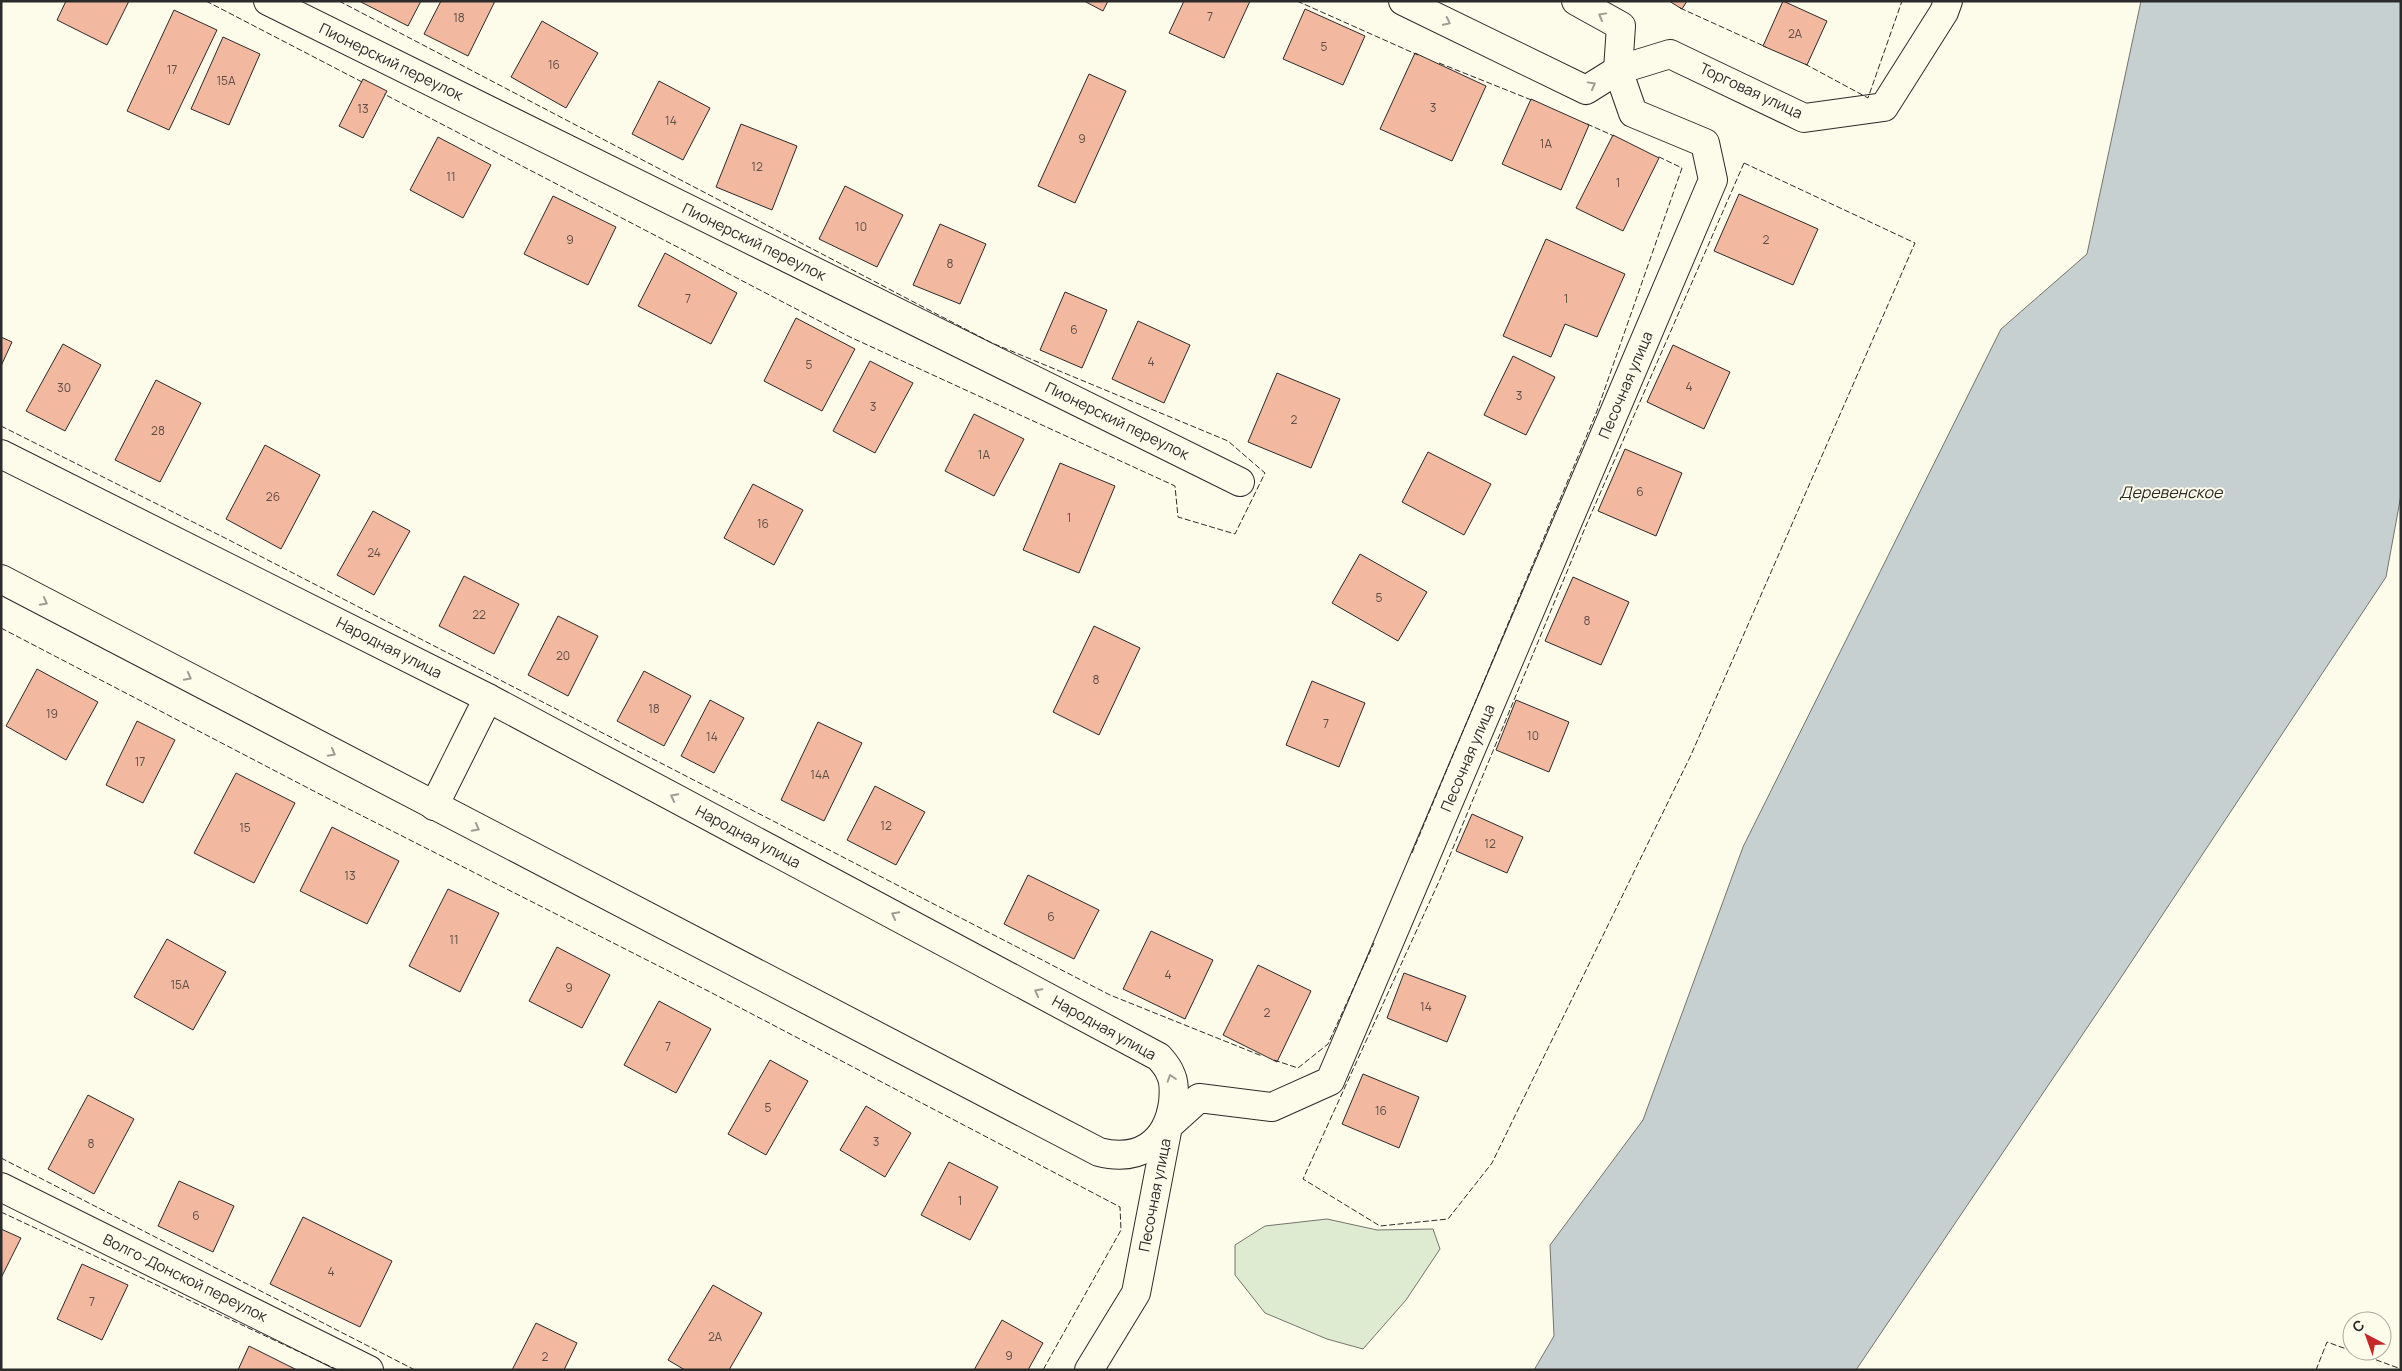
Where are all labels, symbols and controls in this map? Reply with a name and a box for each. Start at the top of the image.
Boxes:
house number: 7 [1207,8,1213,25]
house number: 18 [453,9,465,26]
one-way arrow [1598,12,1607,22]
one-way arrow [1441,16,1450,26]
street label: Пионерский переулок [316,18,467,106]
house number: 2А [1788,25,1802,42]
house number: 5 [1321,38,1328,55]
house number: 16 [548,56,560,73]
street label: Торговая улица [1696,58,1806,124]
house number: 17 [167,61,177,78]
house number: 15А [216,72,236,89]
one-way arrow [1587,81,1596,91]
house number: 3 [1430,99,1436,116]
house number: 13 [357,100,369,117]
house number: 14 [665,112,677,129]
house number: 9 [1078,130,1086,147]
house number: 1А [1540,135,1553,152]
house number: 12 [751,158,763,175]
house number: 11 [446,168,456,185]
house number: 1 [1616,174,1620,191]
street label: Пионерский переулок [679,198,830,286]
house number: 10 [855,218,867,235]
house number: 9 [566,231,574,248]
house number: 2 [1763,231,1770,248]
house number: 8 [947,255,954,272]
house number: 7 [685,290,691,307]
house number: 1 [1564,290,1568,307]
house number: 6 [1070,321,1078,338]
street label: Песочная улица [1593,328,1658,442]
house number: 4 [1147,353,1155,370]
house number: 5 [806,356,813,373]
street label: Пионерский переулок [1042,377,1193,465]
house number: 4 [1685,378,1693,395]
house number: 30 [57,379,71,396]
house number: 3 [1516,387,1522,404]
house number: 3 [870,398,876,415]
house number: 2 [1291,411,1298,428]
house number: 28 [151,422,165,439]
house number: 1А [978,446,991,463]
water label: Деревенское [2120,481,2224,503]
house number: 6 [1636,483,1644,500]
house number: 26 [266,488,280,505]
house number: 1 [1067,509,1071,526]
house number: 16 [757,515,769,532]
house number: 24 [367,544,381,561]
house number: 5 [1376,589,1383,606]
one-way arrow [39,596,48,606]
house number: 22 [472,606,486,623]
street label: Народная улица [333,612,446,683]
house number: 8 [1584,612,1591,629]
house number: 20 [556,647,570,664]
one-way arrow [183,671,192,681]
house number: 8 [1093,671,1100,688]
house number: 18 [648,700,660,717]
street label: Песочная улица [1435,701,1500,815]
house number: 19 [46,705,58,722]
house number: 7 [1323,715,1329,732]
house number: 10 [1527,727,1539,744]
house number: 14 [706,728,718,745]
one-way arrow [327,747,336,757]
house number: 17 [135,753,145,770]
house number: 14А [810,766,830,783]
one-way arrow [670,793,679,803]
street label: Народная улица [692,800,804,873]
house number: 12 [880,817,892,834]
house number: 15 [239,819,251,836]
one-way arrow [471,822,480,832]
house number: 12 [1484,835,1496,852]
house number: 13 [344,867,356,884]
house number: 6 [1047,908,1055,925]
one-way arrow [891,911,900,921]
house number: 11 [449,931,459,948]
house number: 4 [1164,966,1172,983]
house number: 15А [170,976,190,993]
house number: 9 [565,979,573,996]
one-way arrow [1034,988,1043,998]
street label: Народная улица [1048,990,1160,1065]
house number: 14 [1420,998,1432,1015]
house number: 2 [1264,1004,1271,1021]
house number: 7 [665,1038,671,1055]
one-way arrow [1167,1074,1177,1083]
house number: 5 [765,1099,772,1116]
house number: 16 [1375,1102,1387,1119]
house number: 3 [873,1133,879,1150]
house number: 8 [88,1135,95,1152]
street label: Песочная улица [1133,1136,1176,1253]
house number: 1 [958,1192,962,1209]
house number: 6 [192,1207,200,1224]
street label: Волго-Донской переулок [99,1229,271,1327]
house number: 4 [327,1263,335,1280]
house number: 7 [89,1293,95,1310]
north arrow [2342,1311,2392,1361]
text: С [2348,1315,2368,1336]
house number: 2А [708,1328,722,1345]
house number: 9 [1005,1347,1013,1364]
house number: 2 [542,1348,549,1365]

